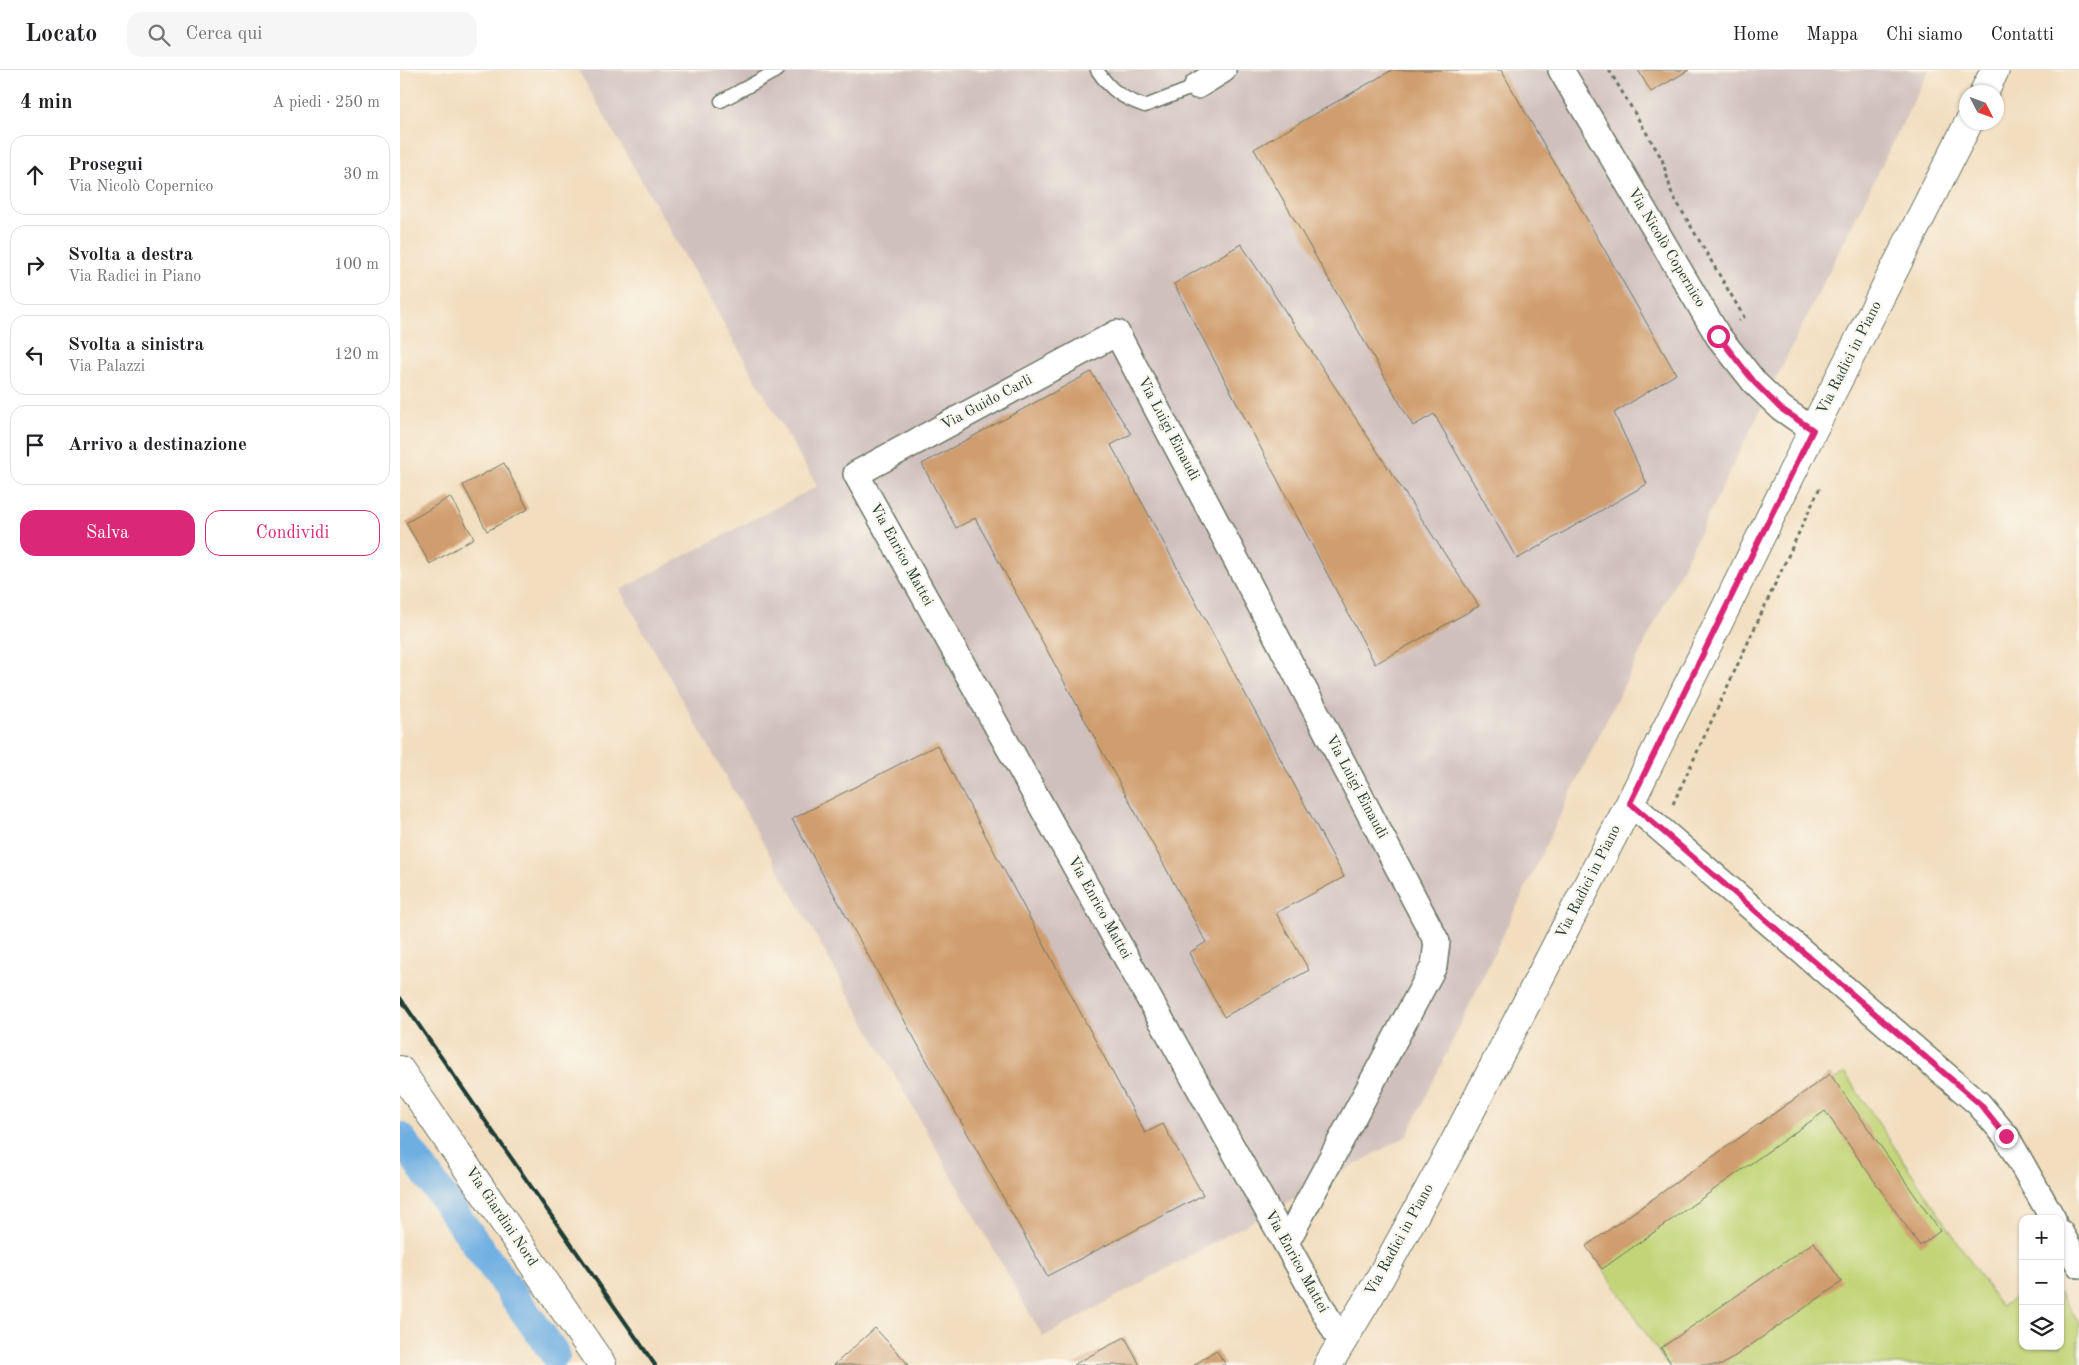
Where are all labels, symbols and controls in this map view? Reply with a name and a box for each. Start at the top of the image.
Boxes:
search box [127,12,477,57]
icon: search [145,21,173,49]
text: Locato [25,23,97,47]
text: Cerca qui [185,25,263,44]
text: Home [1733,26,1779,44]
text: Mappa [1807,26,1858,44]
text: Chi siamo [1886,26,1963,44]
text: Contatti [1991,26,2054,44]
north arrow [1959,85,2004,130]
text: 4 min [20,92,73,113]
text: A piedi · 250 m [272,95,380,111]
text: Prosegui [68,156,143,175]
icon: ahead [21,161,49,189]
text: 30 m [343,167,379,183]
text: Via Nicolò Copernico [68,179,213,195]
street label: Via Nicolò Copernico [1624,186,1708,310]
text: Svolta a destra [68,246,193,265]
icon: right [21,251,49,279]
text: 100 m [334,257,379,273]
text: Via Radici in Piano [68,269,201,285]
street label: Via Radici in Piano [1815,299,1885,417]
route start [1707,325,1730,348]
text: Svolta a sinistra [68,336,204,355]
icon: left [21,341,49,369]
text: 120 m [334,347,379,363]
text: Via Palazzi [68,359,145,375]
street label: Via Guido Carli [939,373,1035,433]
street label: Via Luigi Einaudi [1134,375,1202,483]
icon: arrive [21,431,49,459]
text: Arrivo a destinazione [68,436,247,455]
street label: Via Enrico Mattei [867,501,935,609]
button: Salva [20,510,195,556]
button: Condividi [205,510,380,556]
street label: Via Luigi Einaudi [1322,733,1390,841]
street label: Via Radici in Piano [1554,823,1624,941]
street label: Via Enrico Mattei [1065,854,1133,962]
route end [1995,1125,2018,1148]
street label: Via Giardini Nord [462,1165,540,1269]
street label: Via Radici in Piano [1363,1182,1437,1298]
street label: Via Enrico Mattei [1262,1208,1330,1316]
map controls [2019,1215,2064,1350]
button: + [2019,1215,2064,1260]
button: − [2019,1260,2064,1305]
button: layers [2019,1305,2064,1350]

